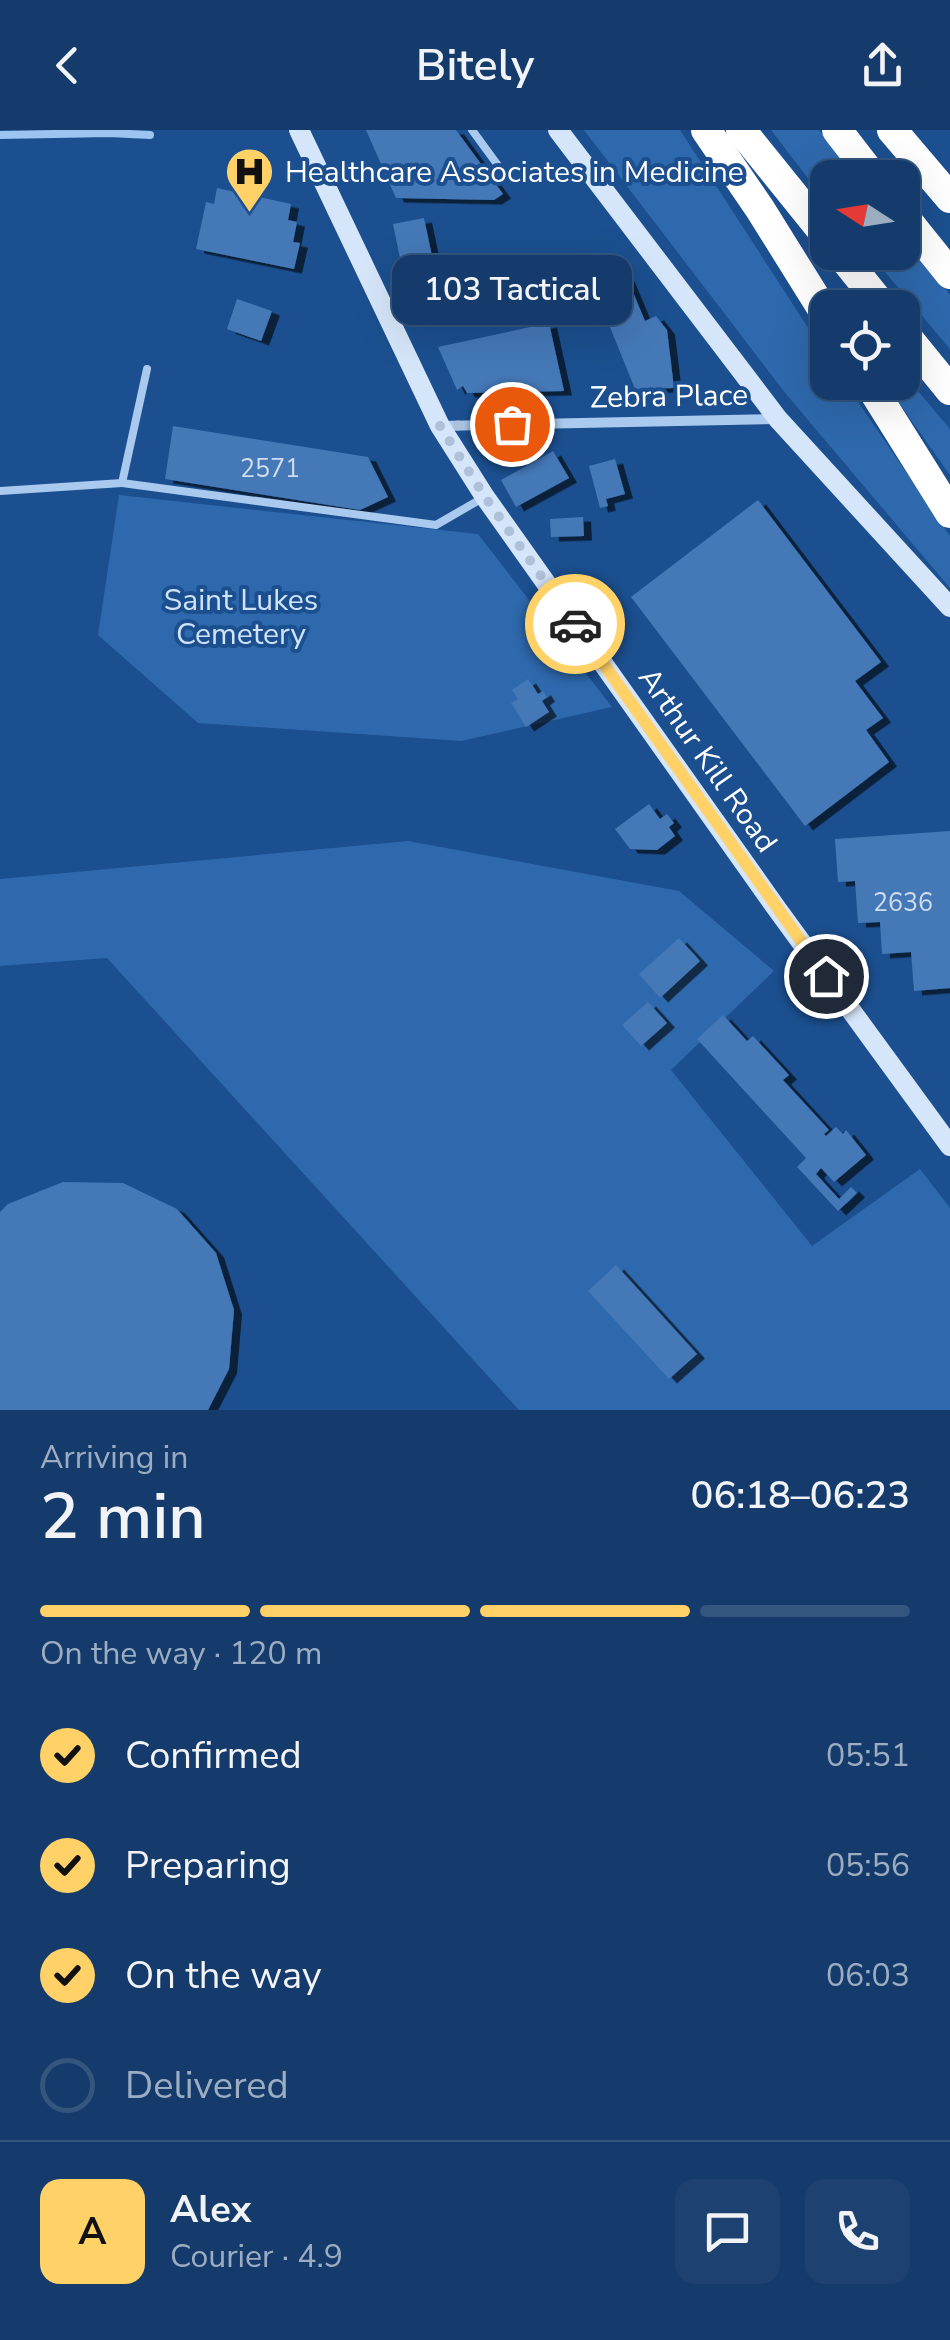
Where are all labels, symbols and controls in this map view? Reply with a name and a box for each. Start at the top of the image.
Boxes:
text: Bitely [416,35,534,96]
icon: back [40,38,95,93]
icon: share [855,38,910,93]
hospital icon: Healthcare Associates in Medicine [224,146,276,214]
place label: Healthcare Associates in Medicine [285,152,744,193]
north arrow [810,160,920,270]
map controls [810,160,920,400]
callout: 103 Tactical [392,254,632,324]
text: 103 Tactical [424,268,600,311]
button: locate [810,290,920,400]
street label: Zebra Place [590,375,748,418]
pin [470,382,555,467]
icon: bag [485,397,540,452]
house number: 2571 [240,452,300,486]
courier [525,574,625,674]
park label: Saint Lukes Cemetery [164,580,318,655]
icon: car [548,597,603,652]
street label: Arthur Kill Road [629,660,787,861]
house number: 2636 [873,886,933,920]
pin [784,934,869,1019]
icon: home [799,949,854,1004]
text: Arriving in [40,1436,188,1479]
text: 06:18–06:23 [691,1470,910,1521]
text: 2 min [40,1472,206,1561]
text: On the way · 120 m [40,1632,322,1675]
icon: check [40,1728,95,1783]
text: Confirmed [125,1730,302,1781]
text: 05:51 [826,1734,910,1777]
icon: check [40,1838,95,1893]
text: Preparing [125,1840,291,1891]
text: 05:56 [826,1844,910,1887]
icon: check [40,1948,95,2003]
text: On the way [125,1950,321,2001]
text: 06:03 [826,1954,910,1997]
text: Delivered [125,2060,289,2111]
button: chat [675,2179,780,2284]
button: phone [805,2179,910,2284]
text: Alex [170,2184,251,2235]
text: A [78,2206,107,2257]
text: Courier · 4.9 [170,2235,343,2278]

